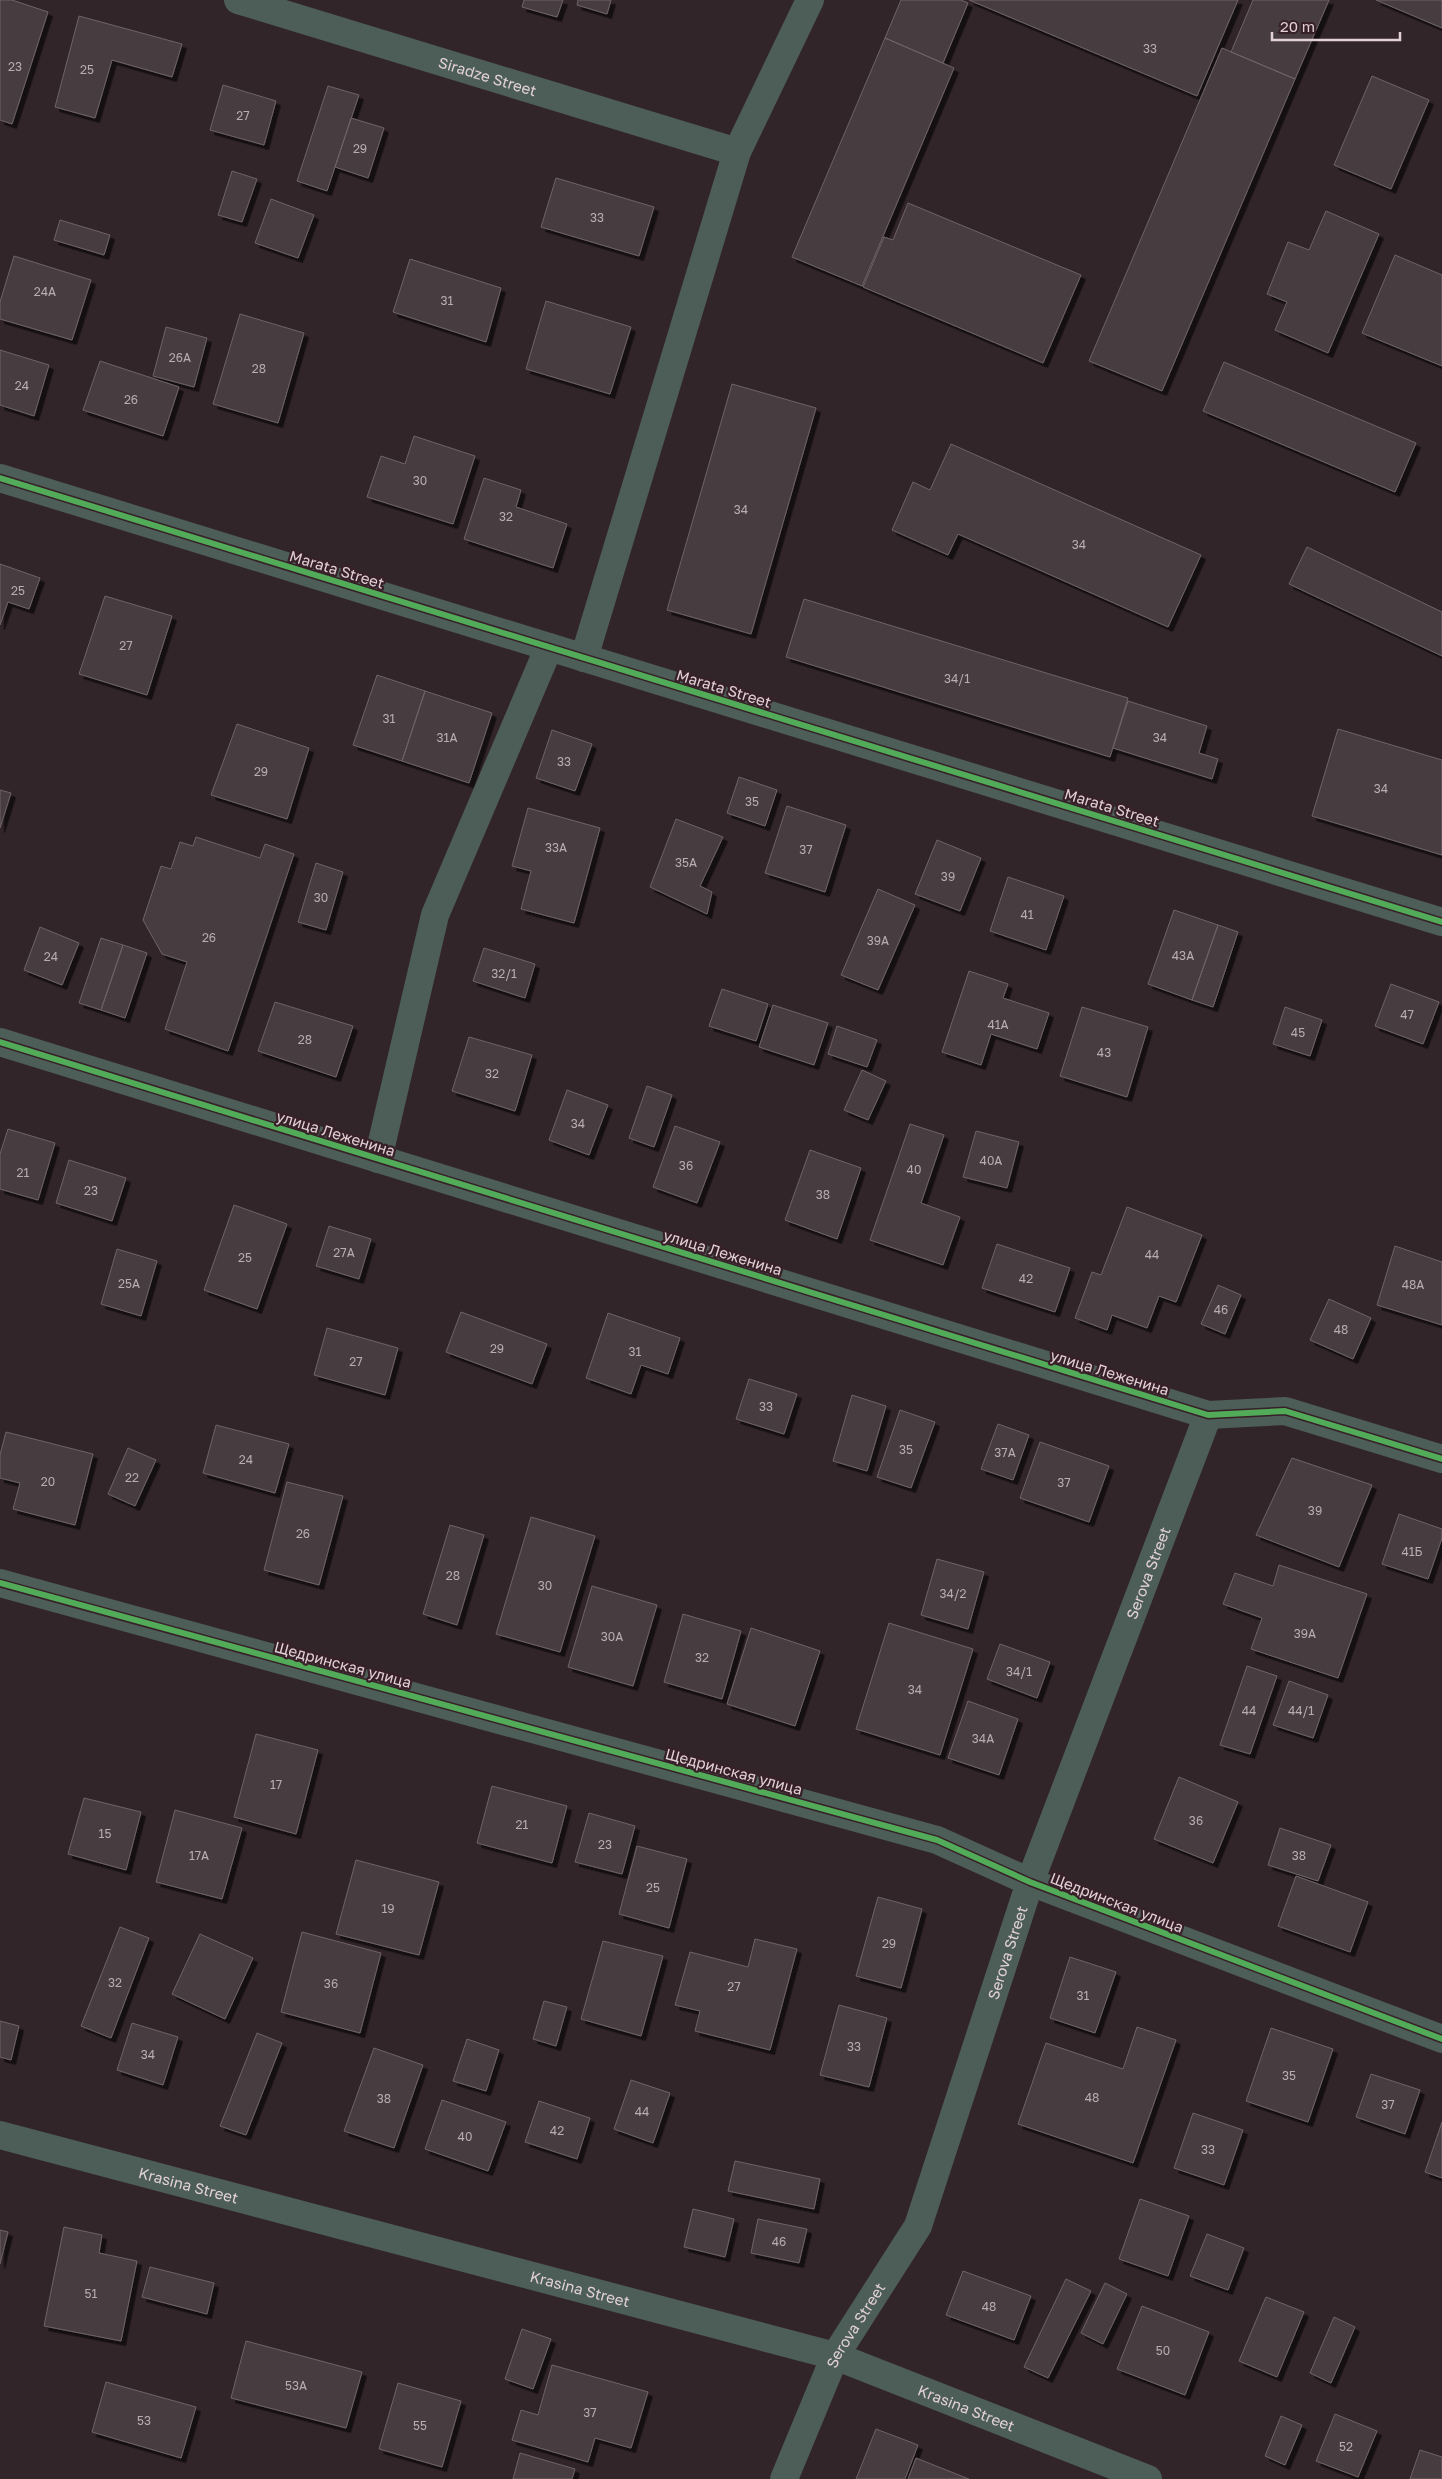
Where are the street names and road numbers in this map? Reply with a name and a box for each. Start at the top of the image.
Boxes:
street label: Siradze Street [436,53,539,99]
street label: Marata Street [287,546,387,592]
street label: Marata Street [674,665,774,711]
street label: Marata Street [1062,784,1162,830]
street label: улица Леженина [274,1106,398,1160]
street label: улица Леженина [661,1225,785,1279]
street label: улица Леженина [1048,1345,1172,1399]
street label: Serova Street [1122,1524,1174,1622]
street label: Щедринская улица [272,1637,414,1691]
street label: Щедринская улица [663,1744,805,1798]
street label: Щедринская улица [1048,1868,1186,1936]
street label: Serova Street [983,1903,1031,2002]
street label: Krasina Street [137,2163,240,2207]
street label: Krasina Street [528,2267,632,2310]
street label: Serova Street [822,2279,889,2370]
street label: Krasina Street [915,2381,1017,2435]

